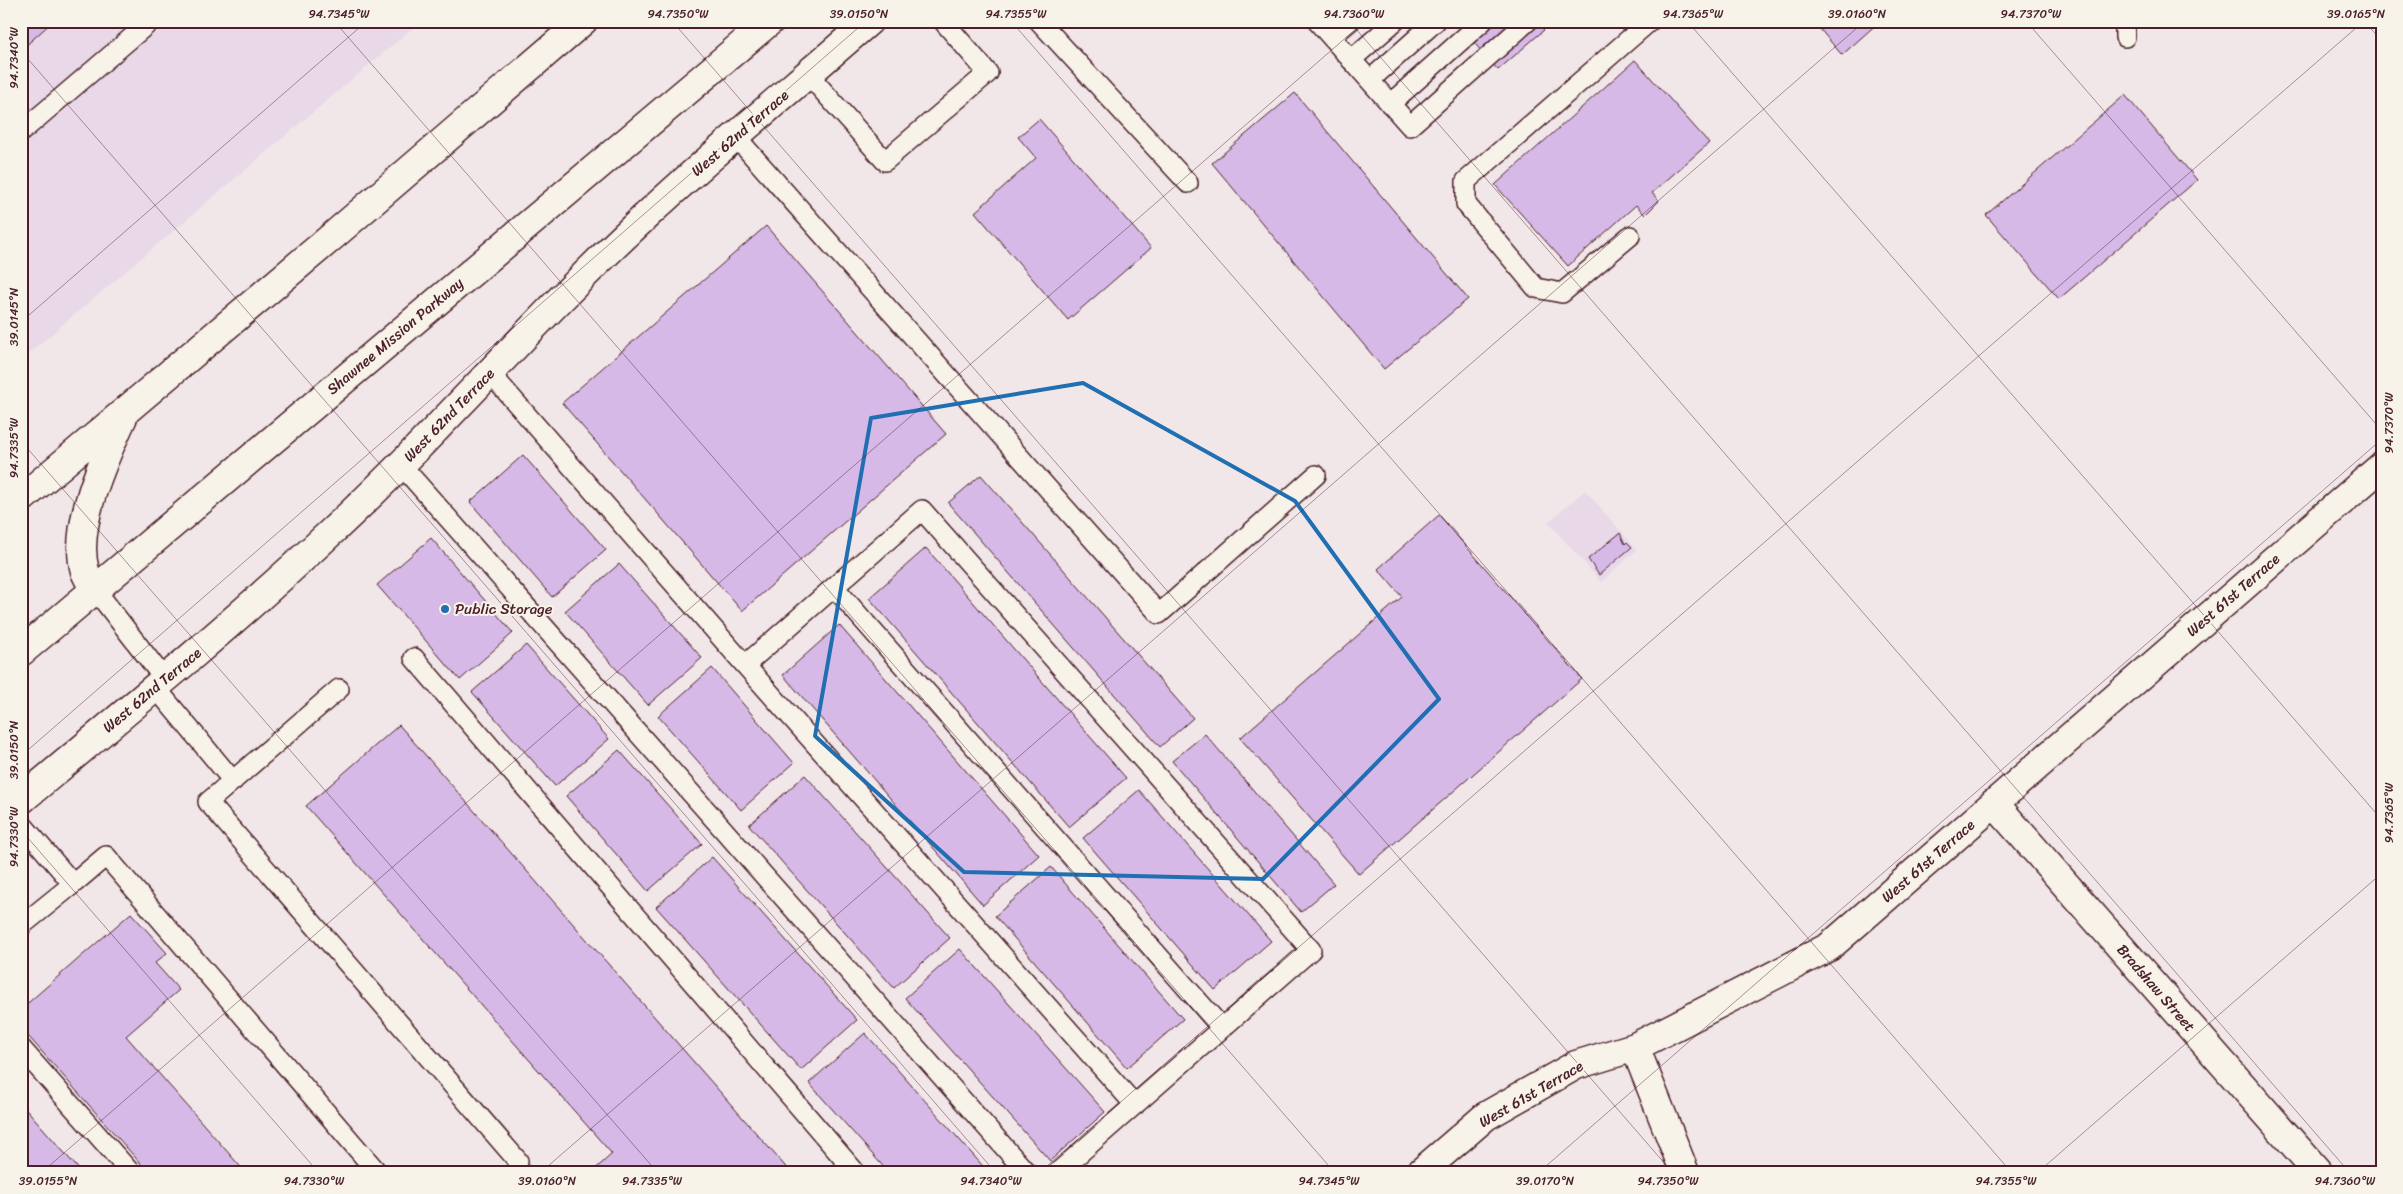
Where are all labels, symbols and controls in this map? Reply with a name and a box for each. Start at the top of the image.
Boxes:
text: 94.7345°W [308,3,370,25]
text: 94.7350°W [647,3,709,25]
text: 39.0150°N [830,3,889,25]
text: 94.7355°W [986,3,1047,25]
text: 94.7360°W [1324,3,1385,25]
text: 94.7365°W [1663,3,1724,25]
text: 39.0160°N [1828,3,1887,25]
text: 94.7370°W [2001,3,2062,25]
text: 39.0165°N [2327,3,2386,25]
text: 94.7340°W [3,27,25,89]
street label: West 62nd Terrace [685,83,795,183]
street label: Shawnee Mission Parkway [321,271,470,401]
text: 39.0145°N [3,287,25,346]
street label: West 62nd Terrace [397,362,501,468]
text: 94.7370°W [2378,392,2400,453]
text: 94.7335°W [3,417,25,478]
street label: West 61st Terrace [2180,547,2286,643]
place label: Public Storage [455,596,553,622]
marker: Public Storage [439,603,451,615]
street label: West 62nd Terrace [97,641,207,739]
text: 39.0150°N [3,720,25,779]
text: 94.7365°W [2378,782,2400,843]
text: 94.7330°W [3,806,25,867]
street label: West 61st Terrace [1875,813,1981,909]
street label: Bradshaw Street [2110,938,2202,1038]
street label: West 61st Terrace [1474,1053,1588,1135]
text: 39.0155°N [19,1170,78,1192]
text: 94.7330°W [284,1170,345,1192]
text: 39.0160°N [518,1170,577,1192]
text: 94.7335°W [622,1170,683,1192]
text: 94.7340°W [960,1170,1022,1192]
text: 94.7345°W [1298,1170,1360,1192]
text: 39.0170°N [1516,1170,1575,1192]
text: 94.7350°W [1637,1170,1699,1192]
text: 94.7355°W [1976,1170,2037,1192]
text: 94.7360°W [2315,1170,2376,1192]

